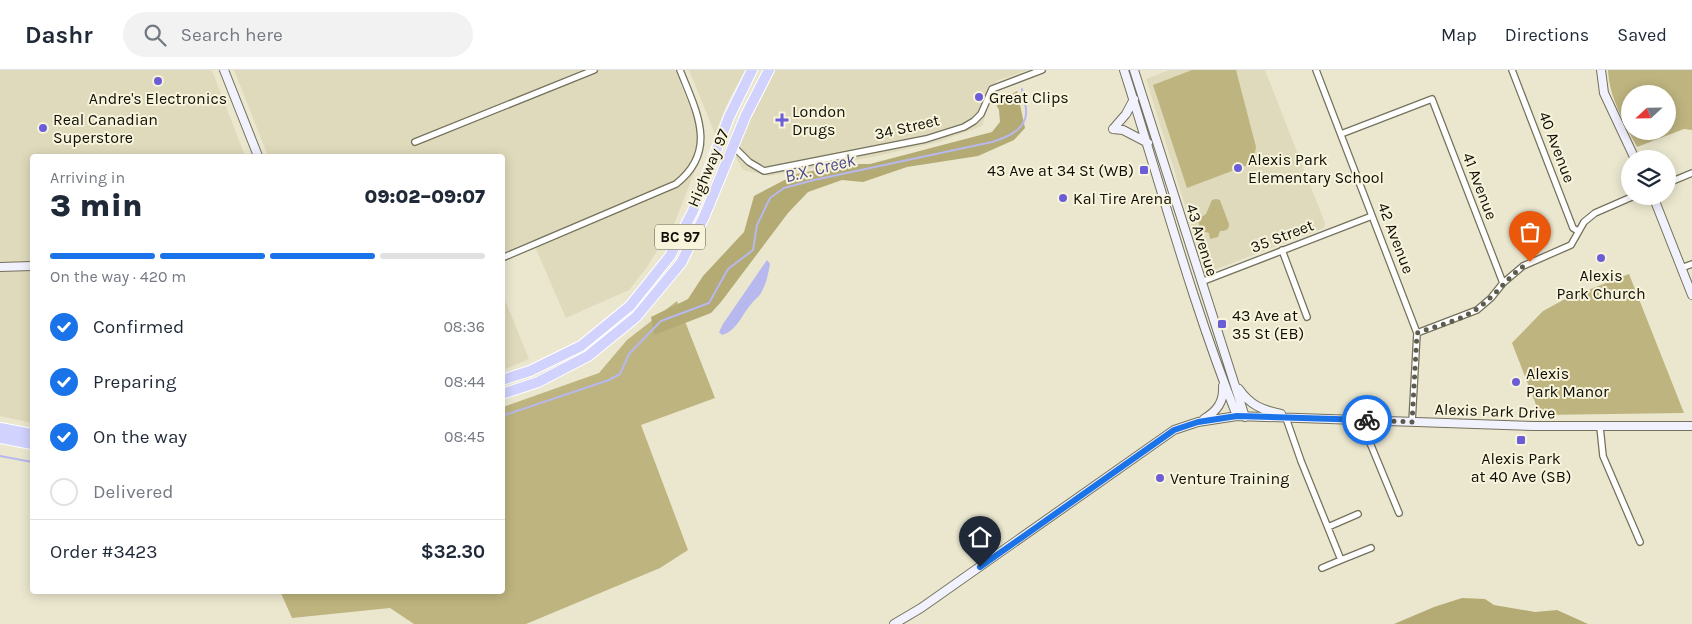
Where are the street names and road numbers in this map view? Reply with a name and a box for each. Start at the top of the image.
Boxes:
street label: 40 Avenue [1535,109,1579,185]
street label: 34 Street [873,110,941,144]
street label: Highway 97 [683,126,733,210]
street label: 41 Avenue [1458,150,1502,222]
street label: 42 Avenue [1374,200,1418,276]
street label: 43 Avenue [1182,201,1222,279]
street label: 35 Street [1248,215,1316,257]
road number: BC 97 [655,224,705,250]
street label: Alexis Park Drive [1434,399,1556,423]

